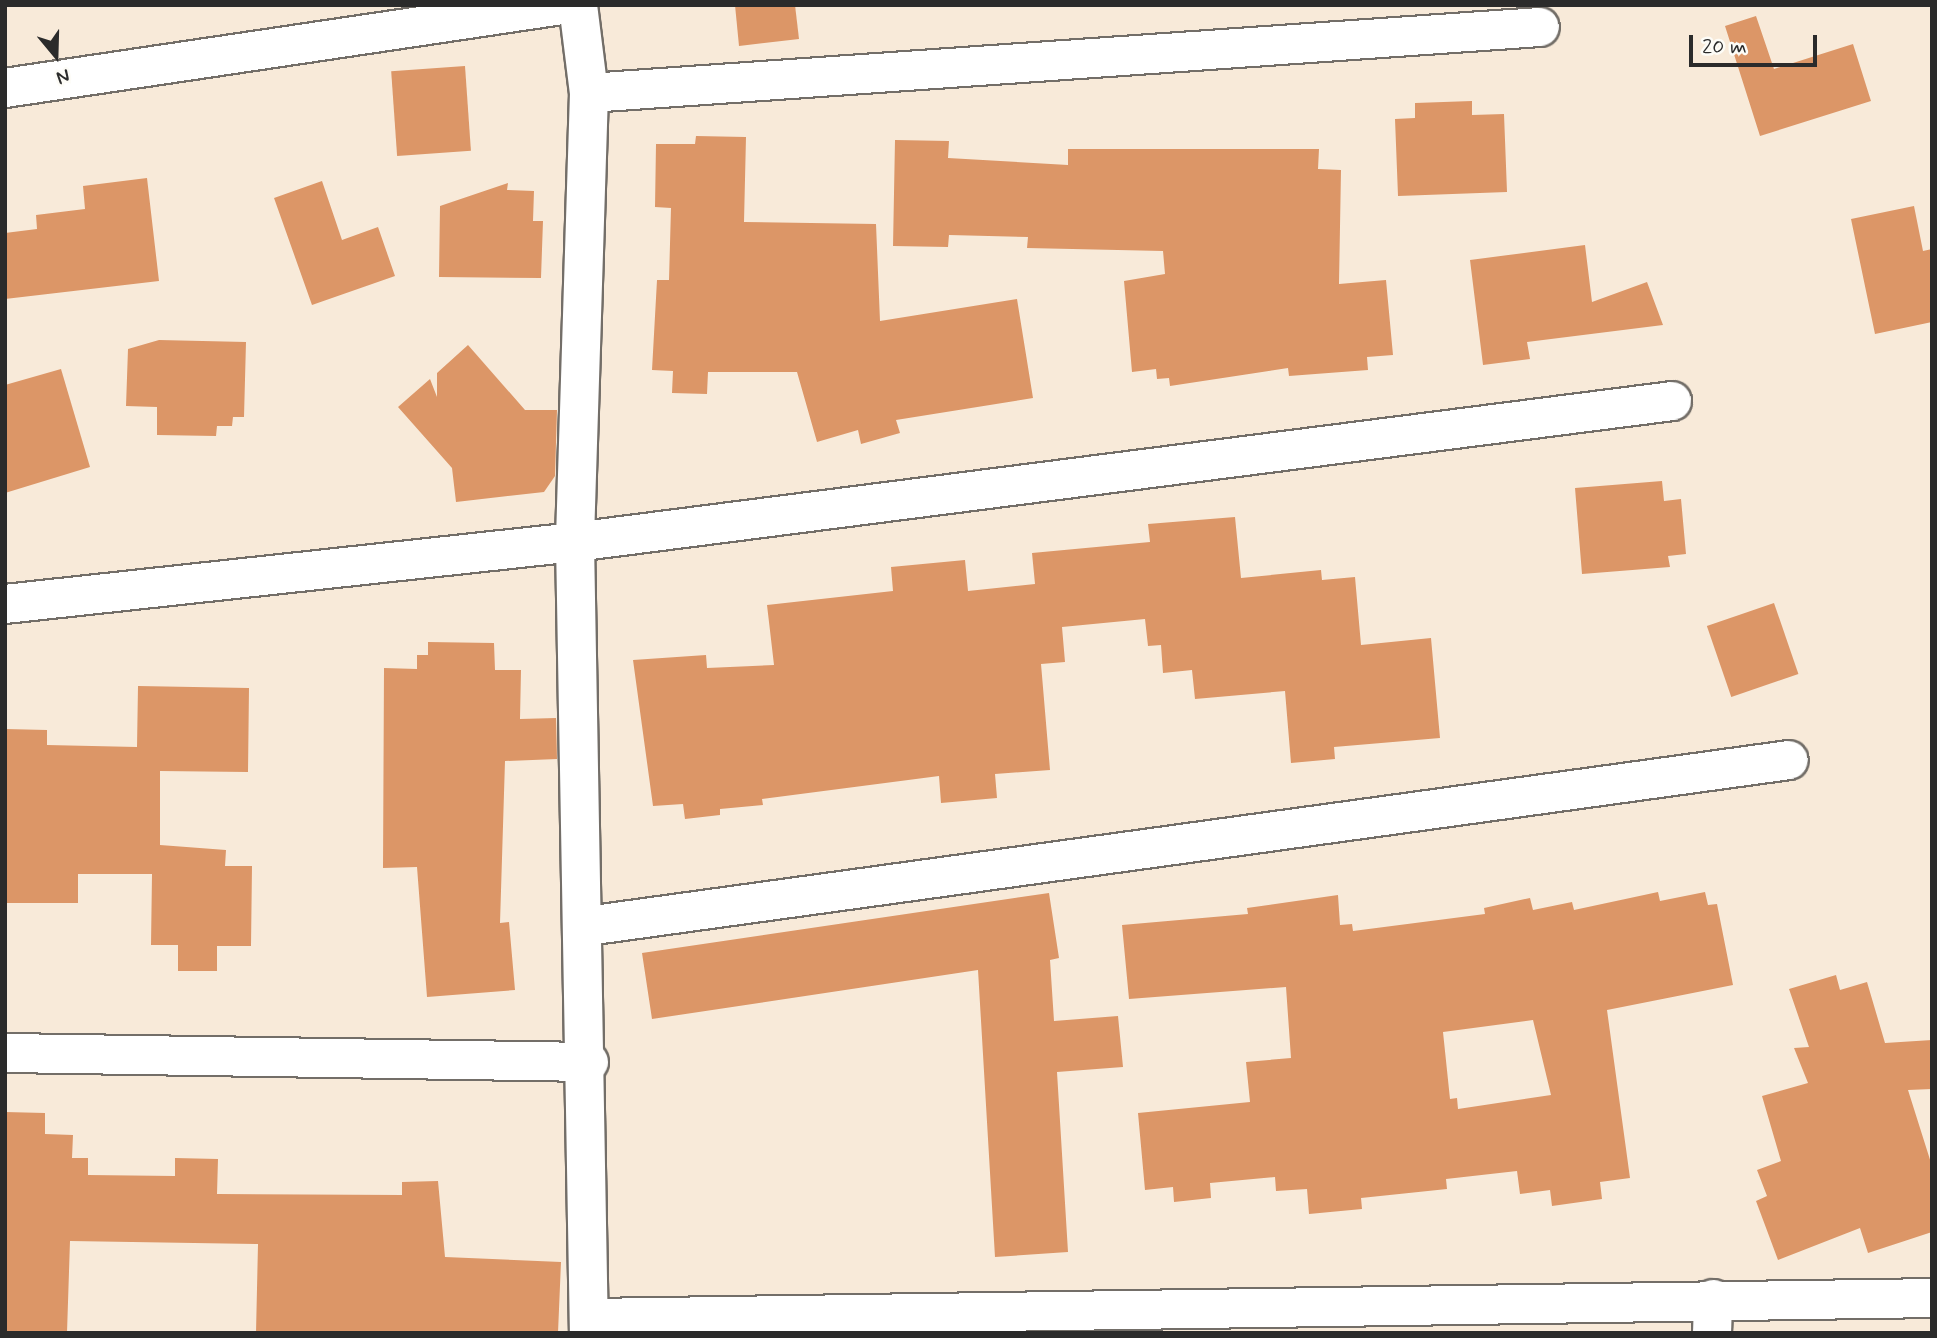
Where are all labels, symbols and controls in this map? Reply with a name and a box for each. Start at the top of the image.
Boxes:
north arrow [21,21,91,91]
scale bar [1692,21,1820,65]
text: 20 m [1702,33,1747,61]
text: N [53,62,73,90]

